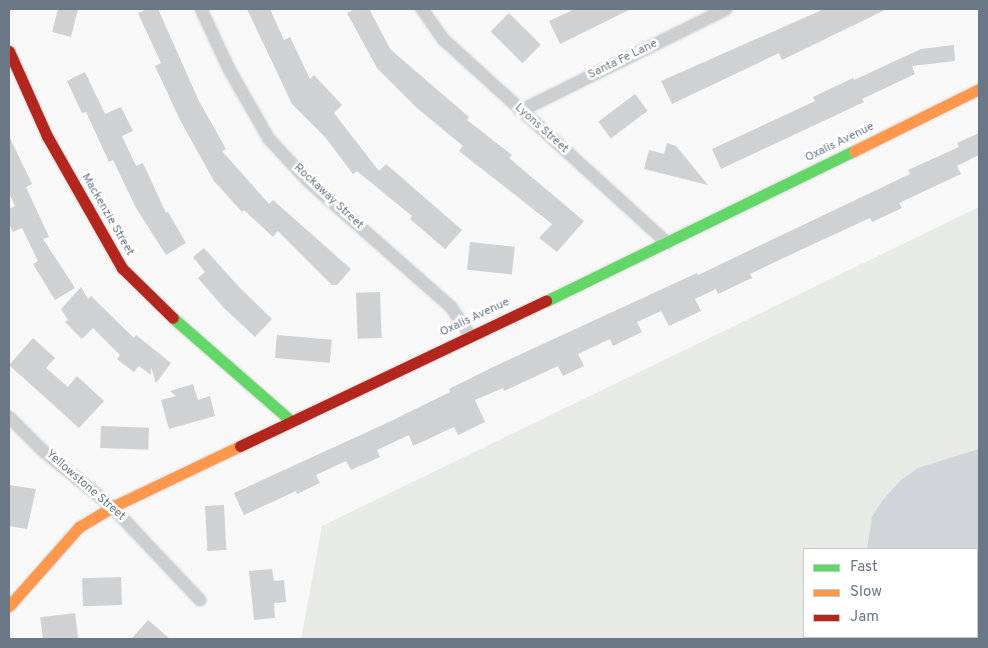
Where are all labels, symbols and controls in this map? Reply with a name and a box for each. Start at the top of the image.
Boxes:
street label: Santa Fe Lane [586,37,660,83]
street label: Lyons Street [511,101,571,157]
street label: Oxalis Avenue [803,120,877,166]
street label: Rockaway Street [290,161,366,233]
street label: Mackenzie Street [78,171,136,259]
street label: Oxalis Avenue [438,296,512,340]
street label: Yellowstone Street [42,448,128,524]
legend [803,548,978,638]
text: Fast [850,558,878,577]
text: Slow [850,583,882,602]
text: Jam [850,608,879,627]

